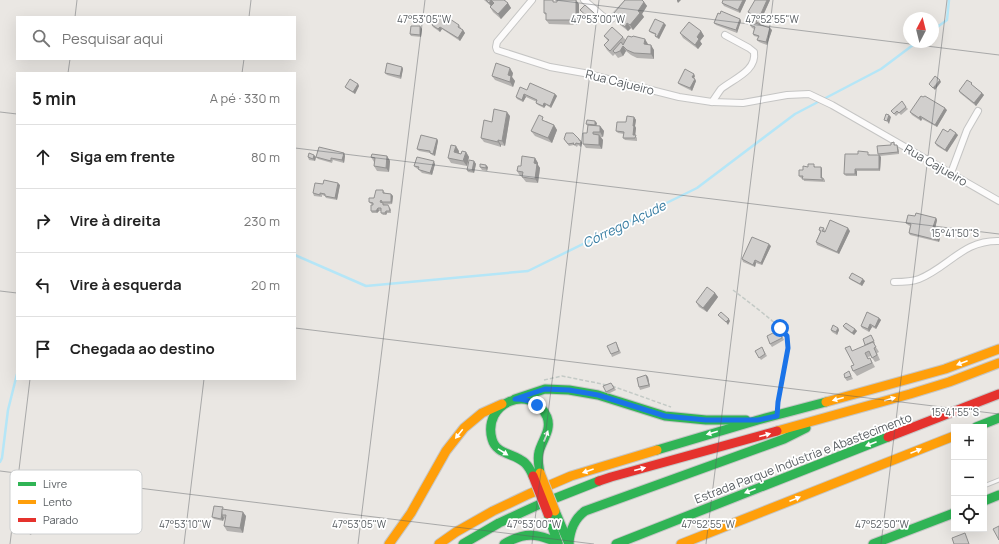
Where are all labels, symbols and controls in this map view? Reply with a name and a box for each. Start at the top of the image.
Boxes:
text: 47°53'05"W [397,12,452,26]
text: 47°53'00"W [571,12,626,26]
text: 47°52'55"W [745,12,799,26]
north arrow [903,12,939,48]
search box [16,16,296,60]
icon: search [30,27,52,49]
text: Pesquisar aqui [62,28,163,49]
street label: Rua Cajueiro [584,65,656,99]
text: 5 min [32,87,76,110]
text: A pé · 330 m [210,89,280,107]
street label: Rua Cajueiro [901,140,971,190]
icon: ahead [32,146,54,168]
text: Siga em frente [70,146,175,167]
text: 80 m [251,148,280,166]
water label: Córrego Açude [579,196,670,252]
icon: right [32,210,54,232]
text: Vire à direita [70,210,161,231]
text: 230 m [244,212,280,230]
text: 15°41'50"S [931,226,979,240]
icon: left [32,274,54,296]
text: Vire à esquerda [70,274,182,295]
text: 20 m [251,276,280,294]
route start [771,319,789,337]
icon: arrive [32,338,54,360]
text: Chegada ao destino [70,338,215,359]
one-way arrow [956,360,968,366]
route end [528,396,546,414]
one-way arrow [885,396,897,402]
one-way arrow [832,397,844,403]
text: 15°41'55"S [931,405,979,419]
street label: Estrada Parque Indústria e Abastecimento [692,409,914,507]
map controls [951,424,987,532]
button: + [951,424,987,460]
one-way arrow [455,428,464,439]
one-way arrow [543,430,549,442]
one-way arrow [706,430,718,436]
one-way arrow [759,431,771,437]
one-way arrow [865,441,877,447]
one-way arrow [910,447,922,453]
one-way arrow [498,448,508,456]
button: − [951,460,987,496]
one-way arrow [634,466,646,472]
one-way arrow [582,468,594,474]
legend [10,470,142,534]
text: Livre [43,476,68,491]
one-way arrow [744,489,756,495]
text: Lento [43,494,73,509]
one-way arrow [789,495,801,501]
button: locate [951,496,987,532]
text: Parado [43,512,79,527]
text: 47°53'10"W [159,517,212,531]
text: 47°53'05"W [332,517,387,531]
text: 47°53'00"W [507,517,562,531]
text: 47°52'55"W [681,517,735,531]
text: 47°52'50"W [855,517,910,531]

